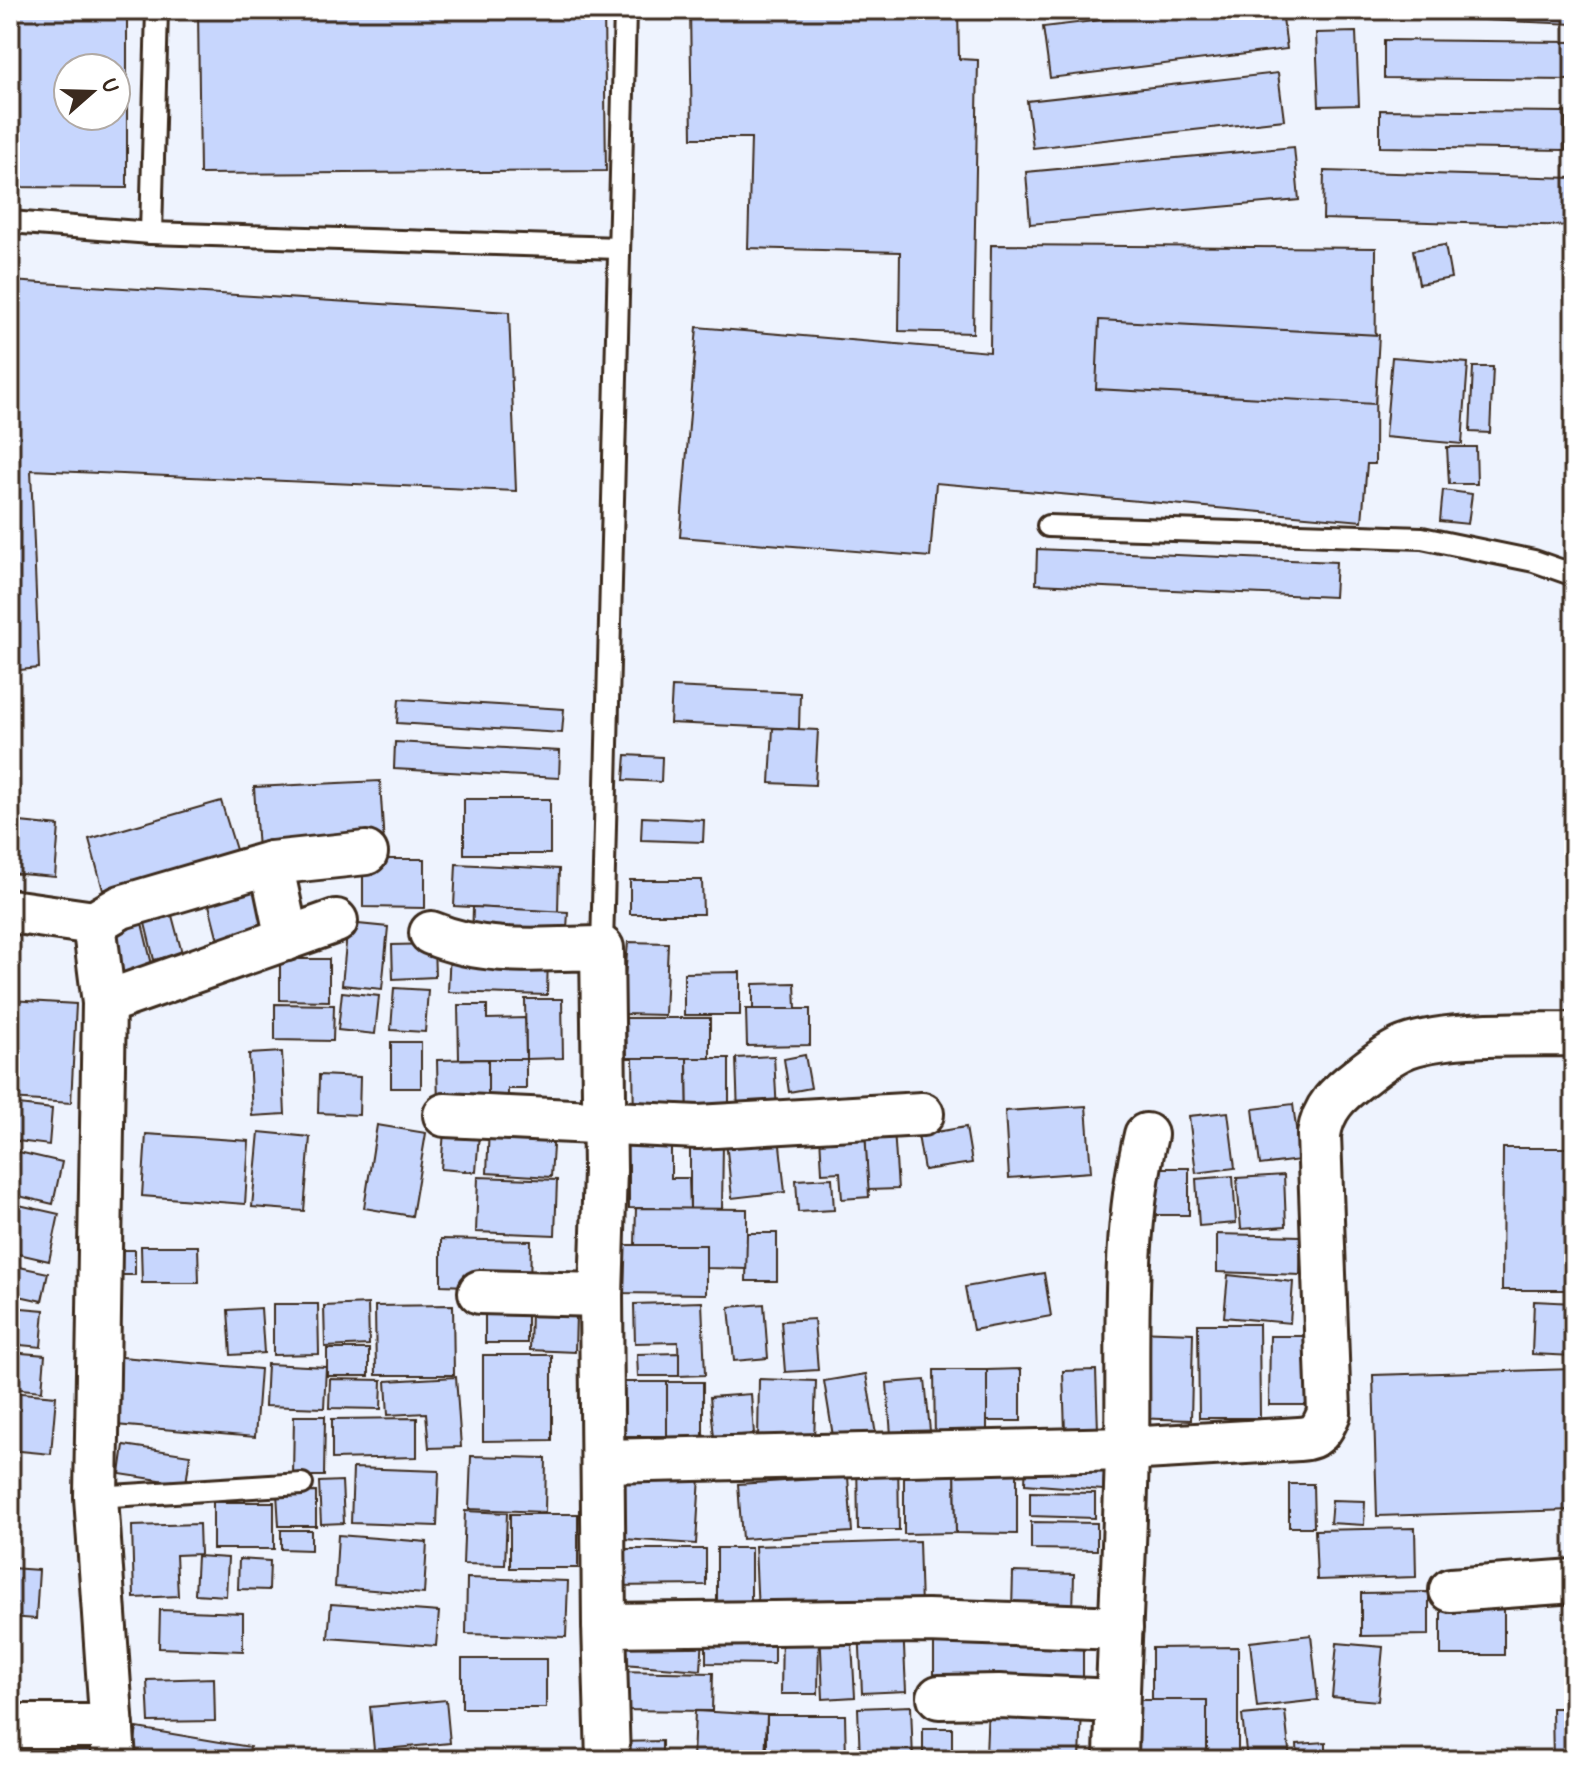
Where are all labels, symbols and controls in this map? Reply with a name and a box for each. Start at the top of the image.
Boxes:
north arrow [52,52,132,132]
text: U [95,74,127,96]

